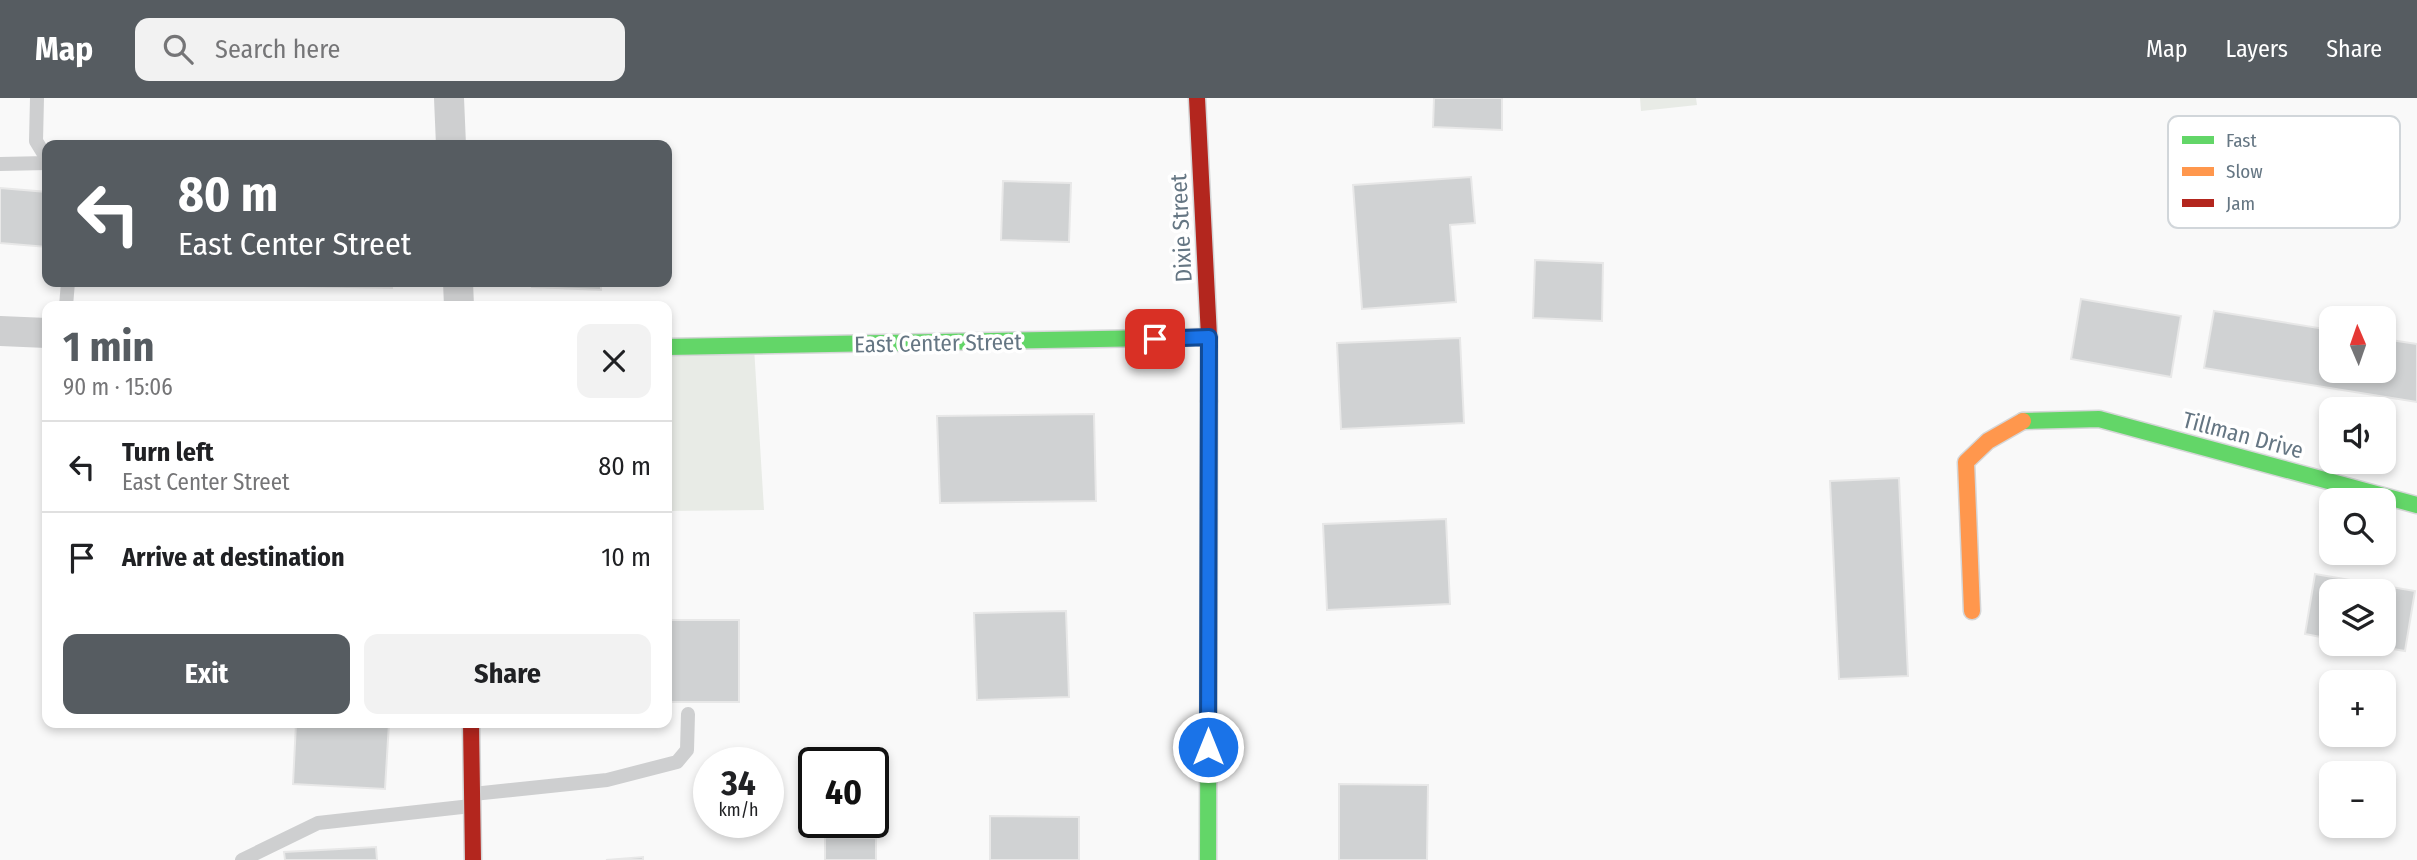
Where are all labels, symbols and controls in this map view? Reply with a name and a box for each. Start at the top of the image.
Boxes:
search box [135,18,625,81]
text: Map [35,29,93,69]
icon: search [159,30,197,68]
text: Search here [215,34,340,65]
text: Map [2146,35,2188,63]
text: Layers [2226,35,2288,63]
text: Share [2326,35,2382,63]
legend [2168,116,2400,228]
text: Fast [2226,129,2257,152]
text: Slow [2226,160,2263,183]
text: 80 m [178,165,278,224]
icon: left [63,168,154,259]
street label: Dixie Street [1164,173,1198,283]
text: Jam [2226,192,2255,215]
text: East Center Street [178,225,411,263]
north arrow [2319,306,2396,383]
map controls [2319,306,2396,838]
pin [1125,309,1185,369]
icon: arrive [1136,320,1174,358]
text: 1 min [63,322,154,372]
button: close [577,324,651,398]
street label: East Center Street [854,328,1023,358]
text: 90 m · 15:06 [63,373,173,401]
button: sound [2319,397,2396,474]
street label: Tillman Drive [2180,405,2306,465]
text: Turn left [122,437,214,468]
icon: left [63,448,101,486]
text: 80 m [598,451,651,482]
text: East Center Street [122,468,290,496]
button: search [2319,488,2396,565]
icon: arrive [63,539,101,577]
text: Arrive at destination [122,542,345,573]
text: 10 m [601,542,651,573]
button: layers [2319,579,2396,656]
button: Exit [63,634,350,714]
button: Share [364,634,651,714]
button: + [2319,670,2396,747]
position arrow [1171,710,1245,784]
speed limit sign: 40 [798,747,889,838]
button: − [2319,761,2396,838]
text: 34 [721,762,756,804]
text: km/h [718,799,759,821]

